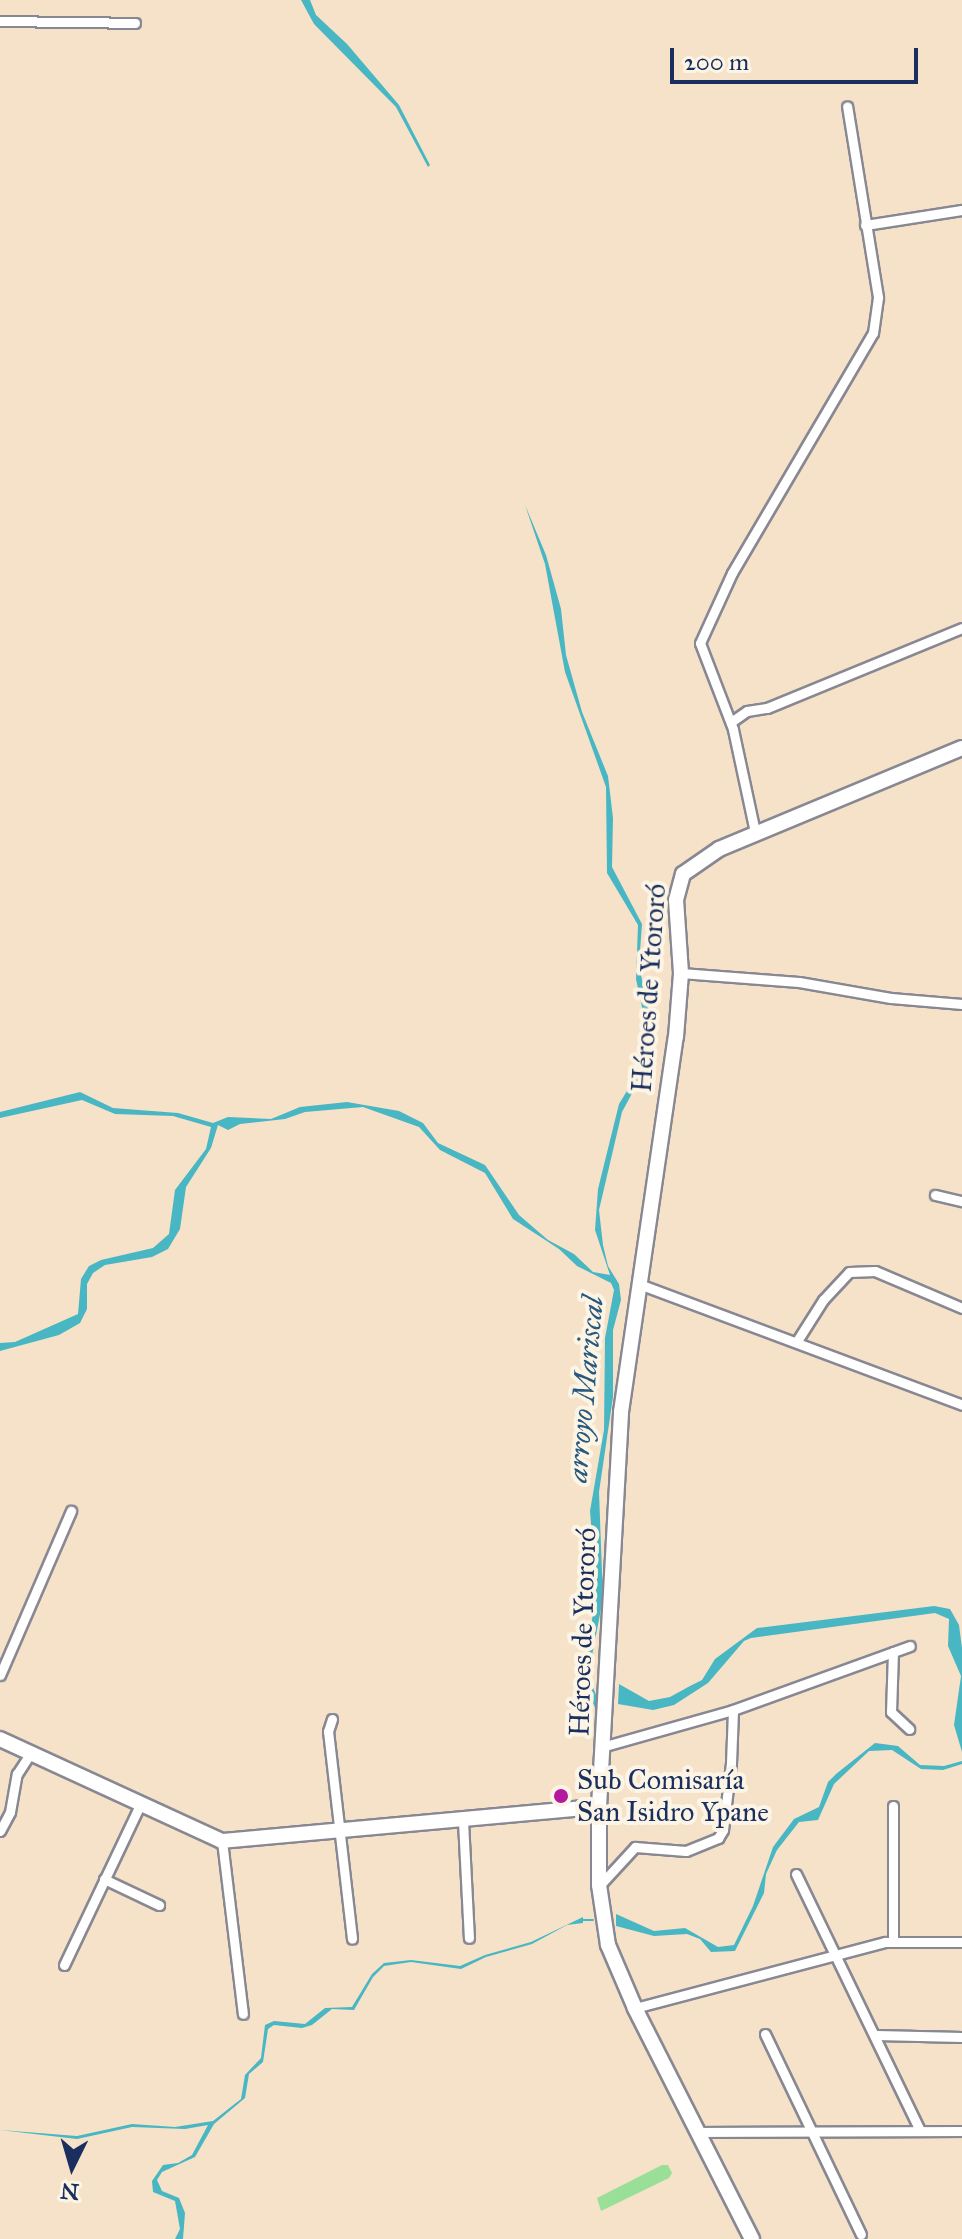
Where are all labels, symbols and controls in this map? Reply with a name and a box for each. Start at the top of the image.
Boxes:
scale bar [674,32,922,82]
text: 200 m [684,47,749,77]
street label: Héroes de Ytororó [625,883,673,1093]
water label: arroyo Mariscal [559,1295,611,1483]
street label: Héroes de Ytororó [563,1527,603,1737]
place label: Sub Comisaría San Isidro Ypane [577,1763,769,1829]
marker: Sub Comisaría San Isidro Ypane [552,1787,570,1805]
north arrow [32,2127,112,2207]
text: N [59,2177,80,2206]

